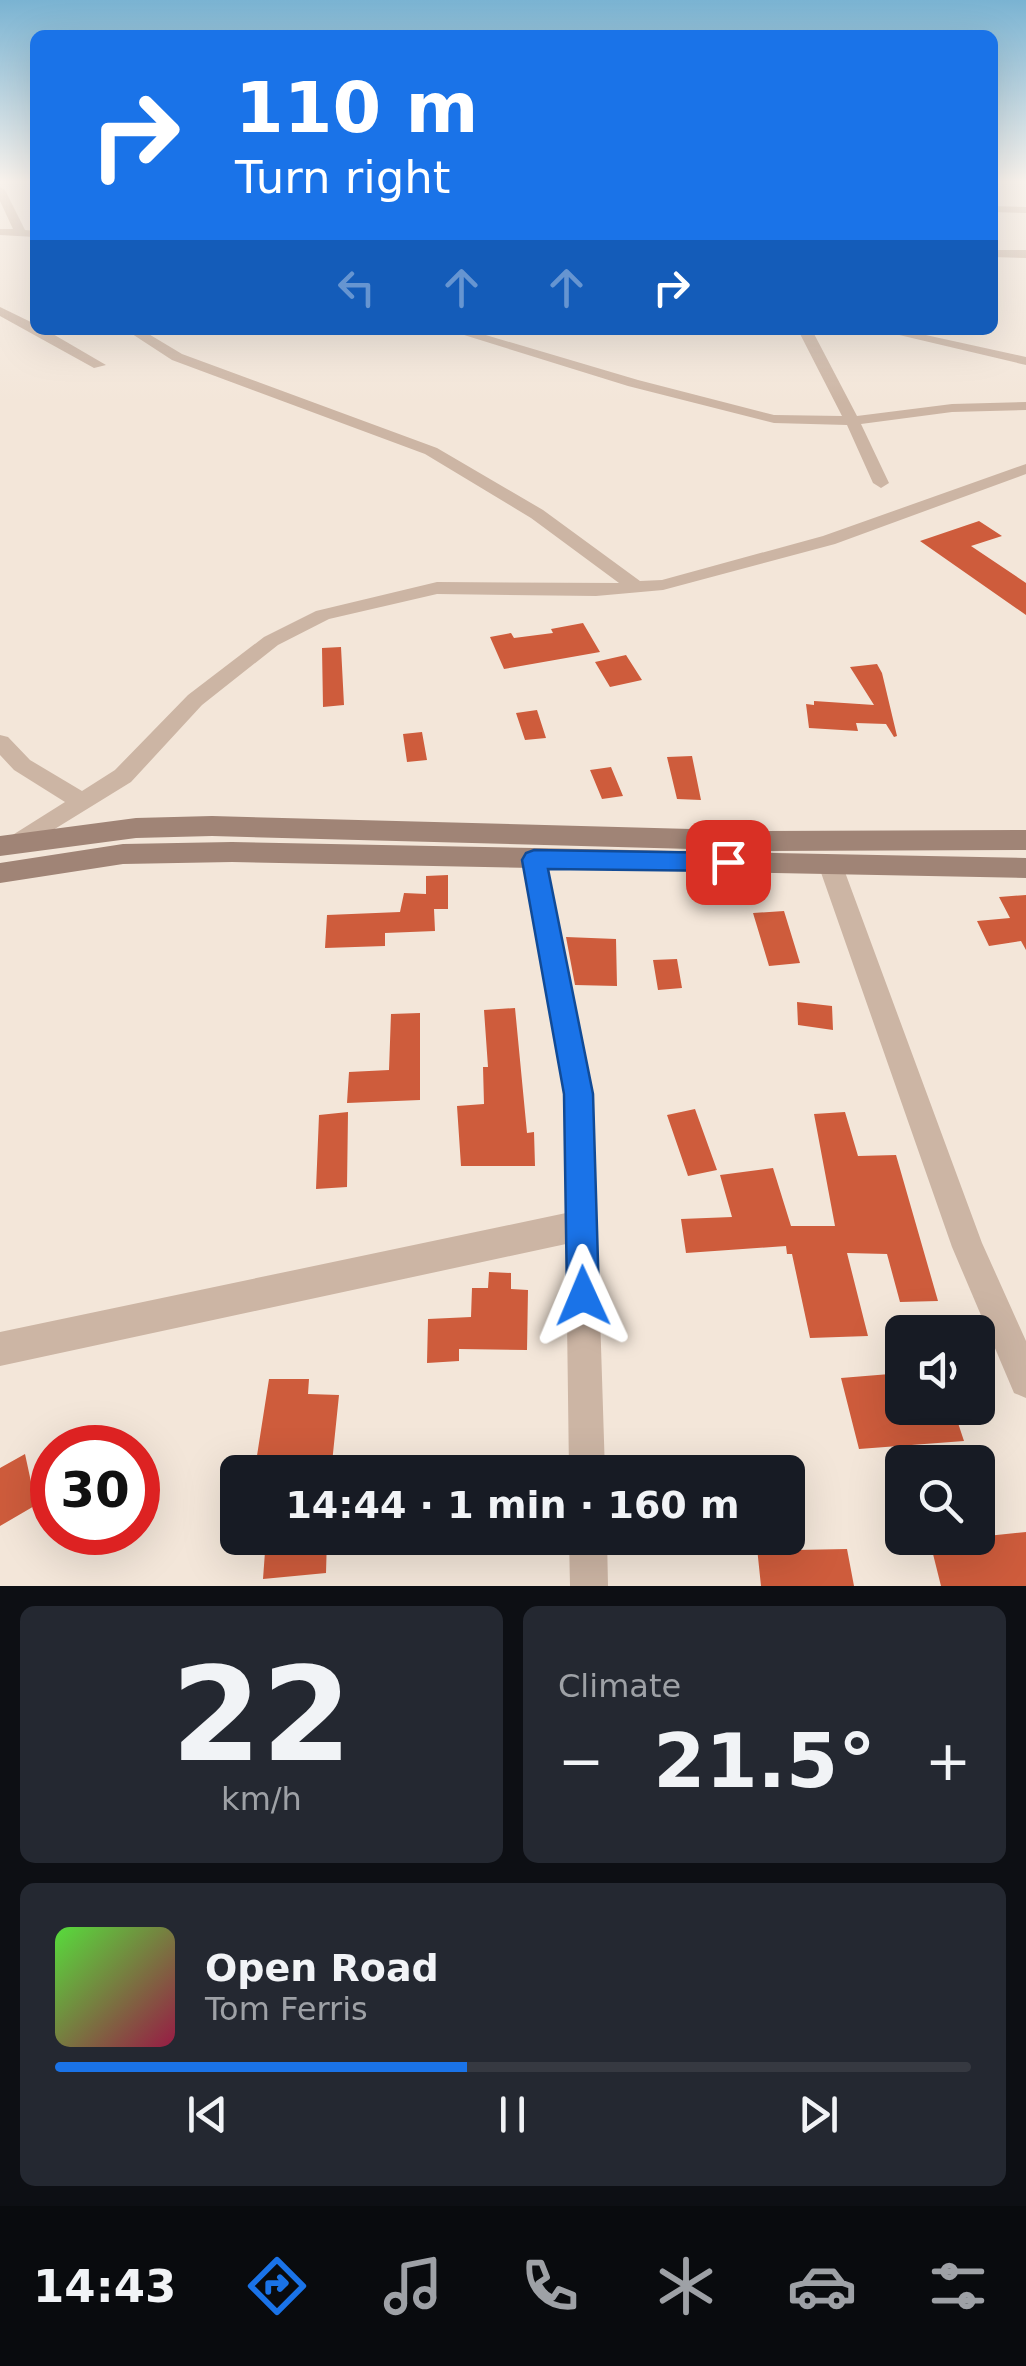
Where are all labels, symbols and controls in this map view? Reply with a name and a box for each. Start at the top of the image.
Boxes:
text: 110 m [235,67,478,149]
icon: right [70,70,200,200]
text: Turn right [235,151,450,204]
icon: left [329,260,384,315]
icon: ahead [434,260,489,315]
icon: ahead [539,260,594,315]
icon: right [644,260,699,315]
pin [686,820,771,905]
icon: arrive [701,835,756,890]
position arrow [531,1244,635,1348]
map controls [885,1315,995,1555]
button: sound [885,1315,995,1425]
speed limit sign: 30 [30,1425,160,1555]
button: search [885,1445,995,1555]
text: 14:44 · 1 min · 160 m [285,1483,740,1527]
text: 22 [171,1639,352,1791]
text: Climate [558,1667,681,1705]
text: 21.5° [653,1717,876,1805]
text: − [558,1729,604,1793]
text: + [925,1729,971,1793]
text: km/h [221,1780,302,1818]
text: Open Road [205,1946,439,1990]
text: Tom Ferris [205,1990,368,2028]
icon: previous [180,2087,235,2142]
icon: pause [485,2087,540,2142]
icon: next [791,2087,846,2142]
icon: directions [242,2251,312,2321]
icon: music [378,2251,448,2321]
icon: phone [515,2251,585,2321]
icon: climate [651,2251,721,2321]
icon: car [787,2251,857,2321]
icon: filters [923,2251,993,2321]
text: 14:43 [33,2260,176,2313]

